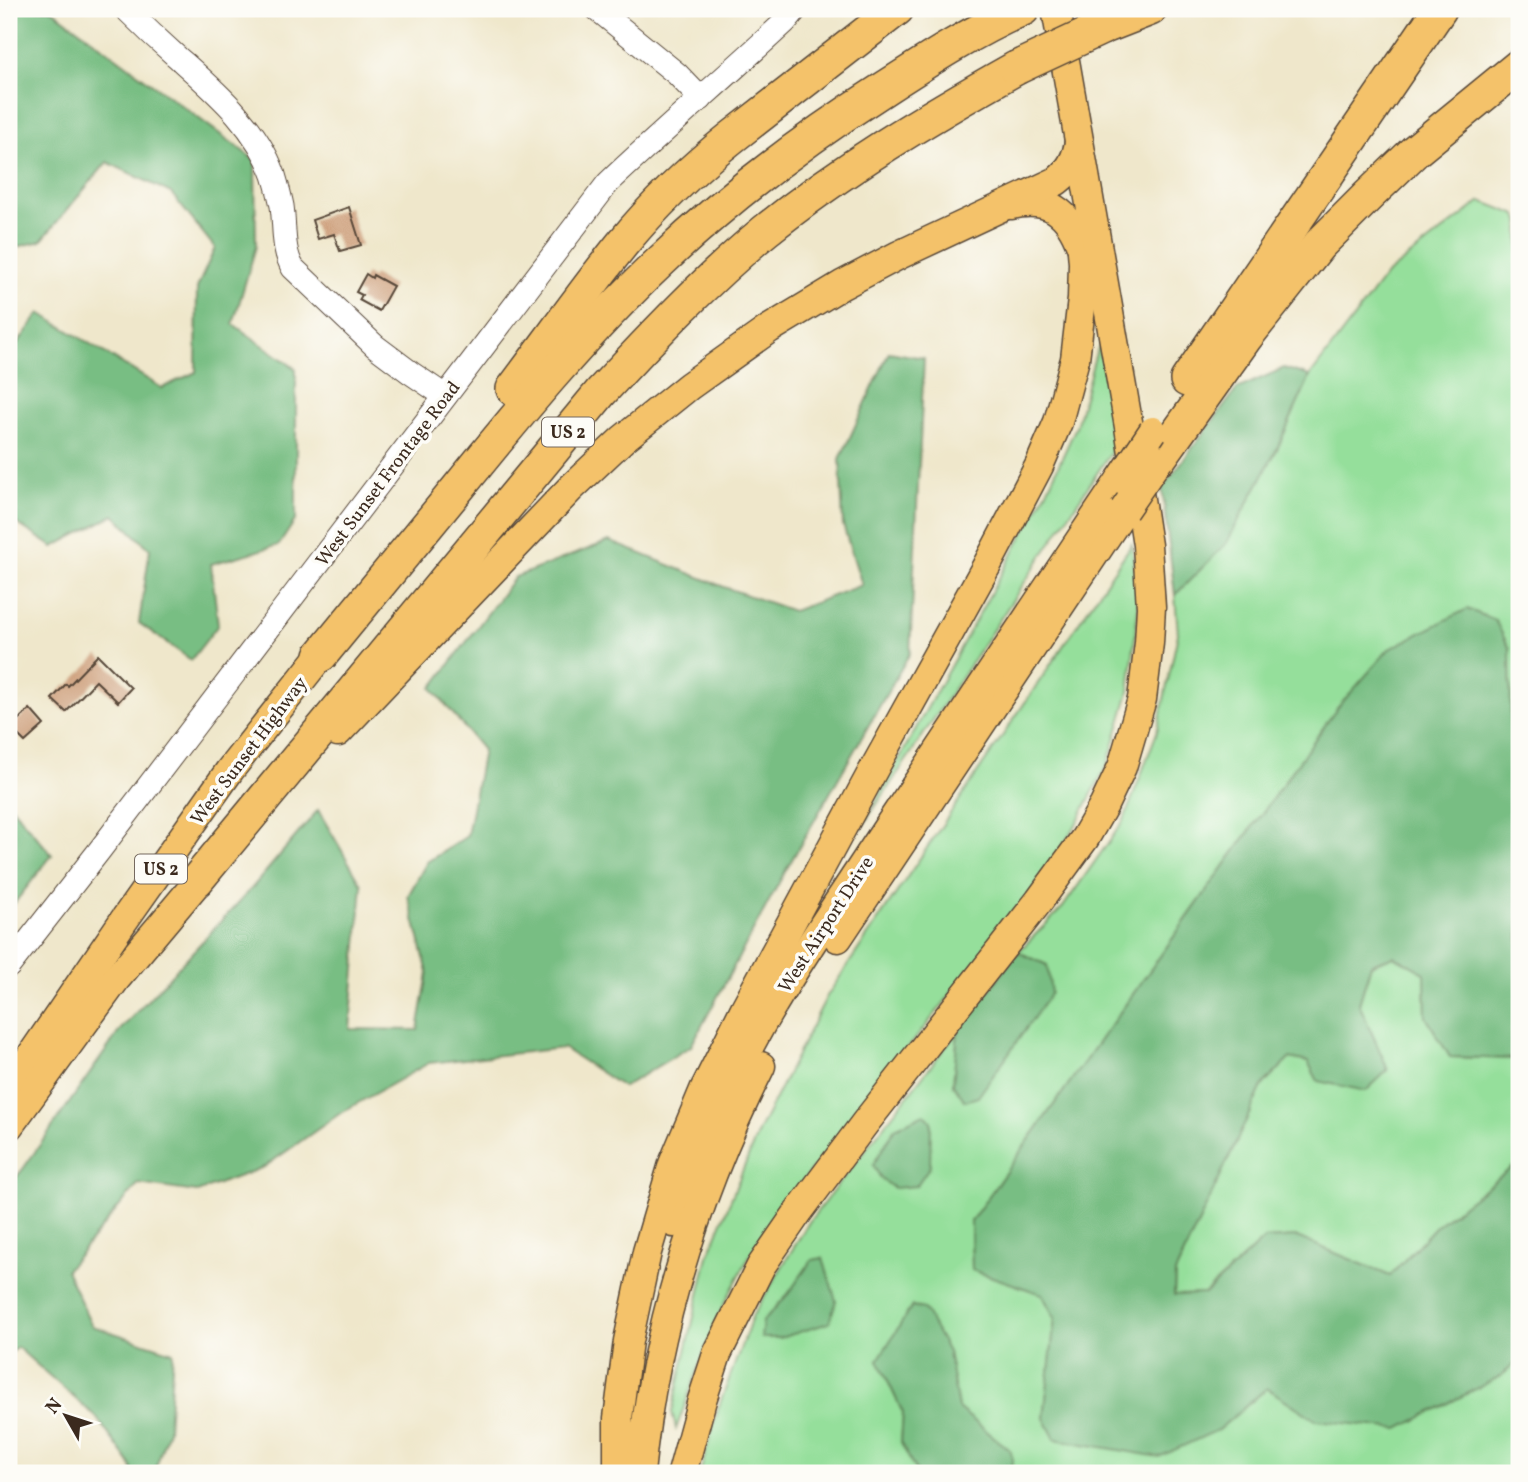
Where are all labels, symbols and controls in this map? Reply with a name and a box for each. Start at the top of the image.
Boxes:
street label: West Sunset Frontage Road [310,376,467,572]
road number: US 2 [542,418,594,446]
street label: West Sunset Highway [185,672,314,831]
street label: West Airport Drive [773,852,881,998]
road number: US 2 [135,854,187,884]
north arrow [32,1380,102,1450]
text: N [40,1393,69,1420]

